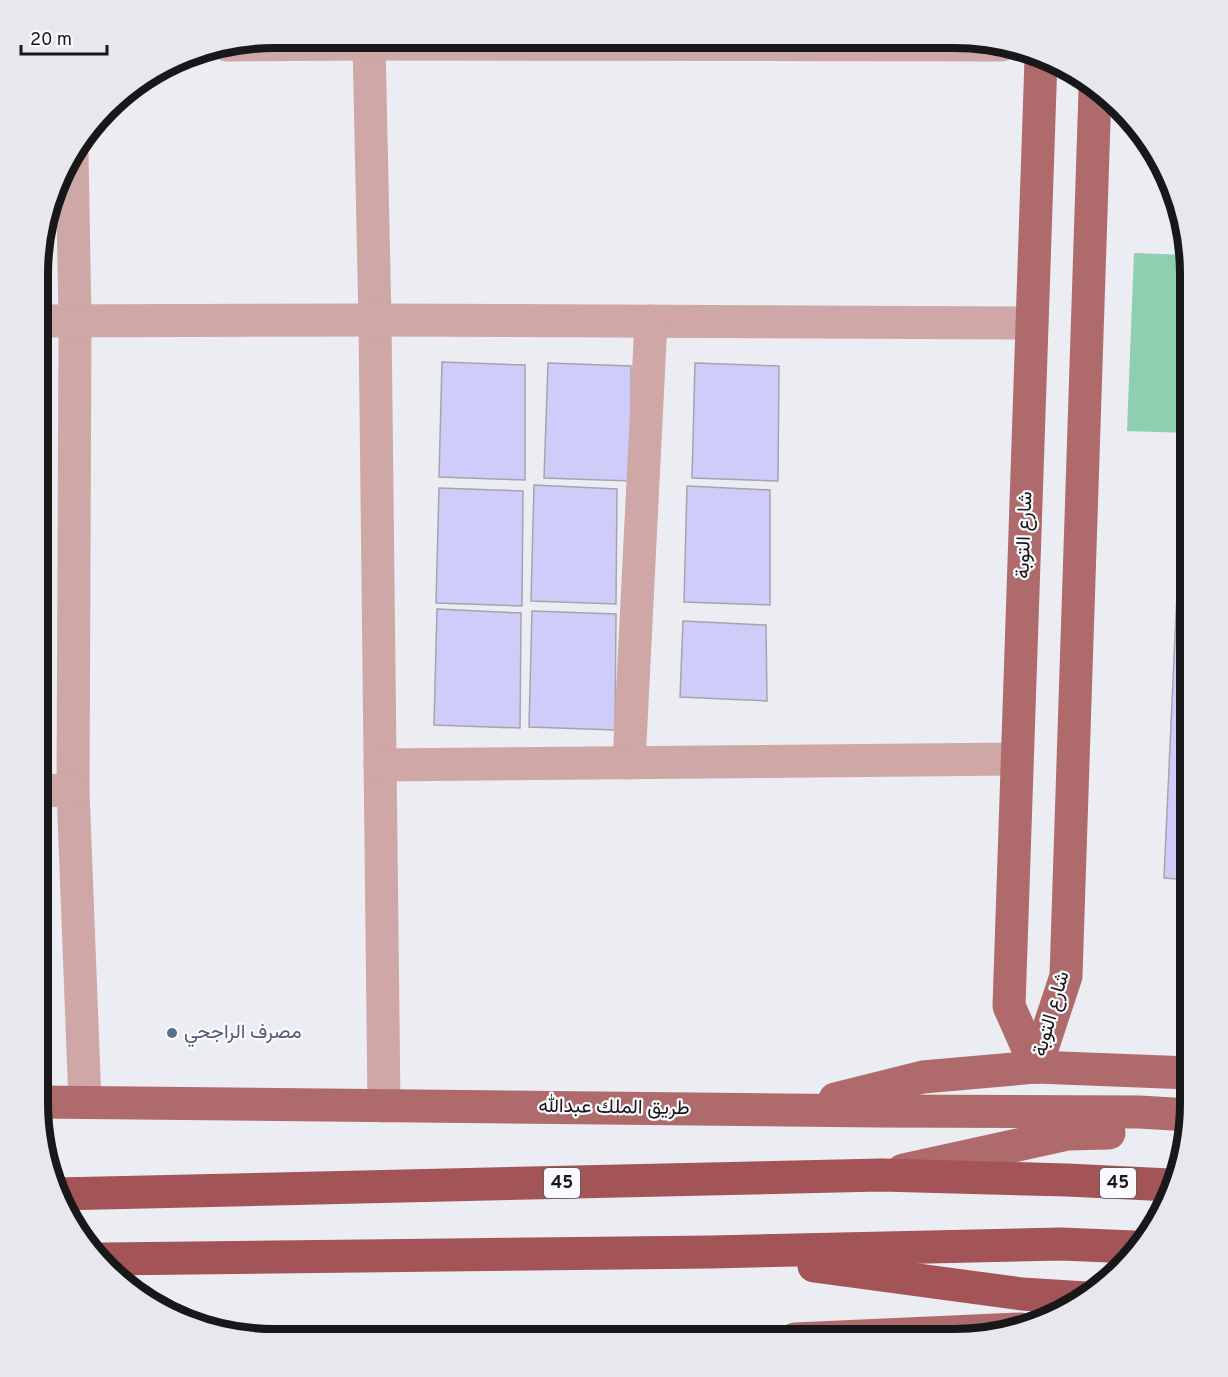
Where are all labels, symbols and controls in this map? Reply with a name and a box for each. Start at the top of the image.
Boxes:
scale bar [21,18,106,56]
text: 20 m [30,29,72,52]
street label: شارع التوبة [1010,491,1040,579]
street label: شارع التوبة [1027,968,1077,1060]
place label: مصرف الراجحي [184,1020,302,1048]
marker: مصرف الراجحي [165,1026,179,1040]
street label: طريق الملك عبدالله [538,1093,690,1122]
road number: 45 [544,1168,580,1198]
road number: 45 [1100,1168,1136,1198]

